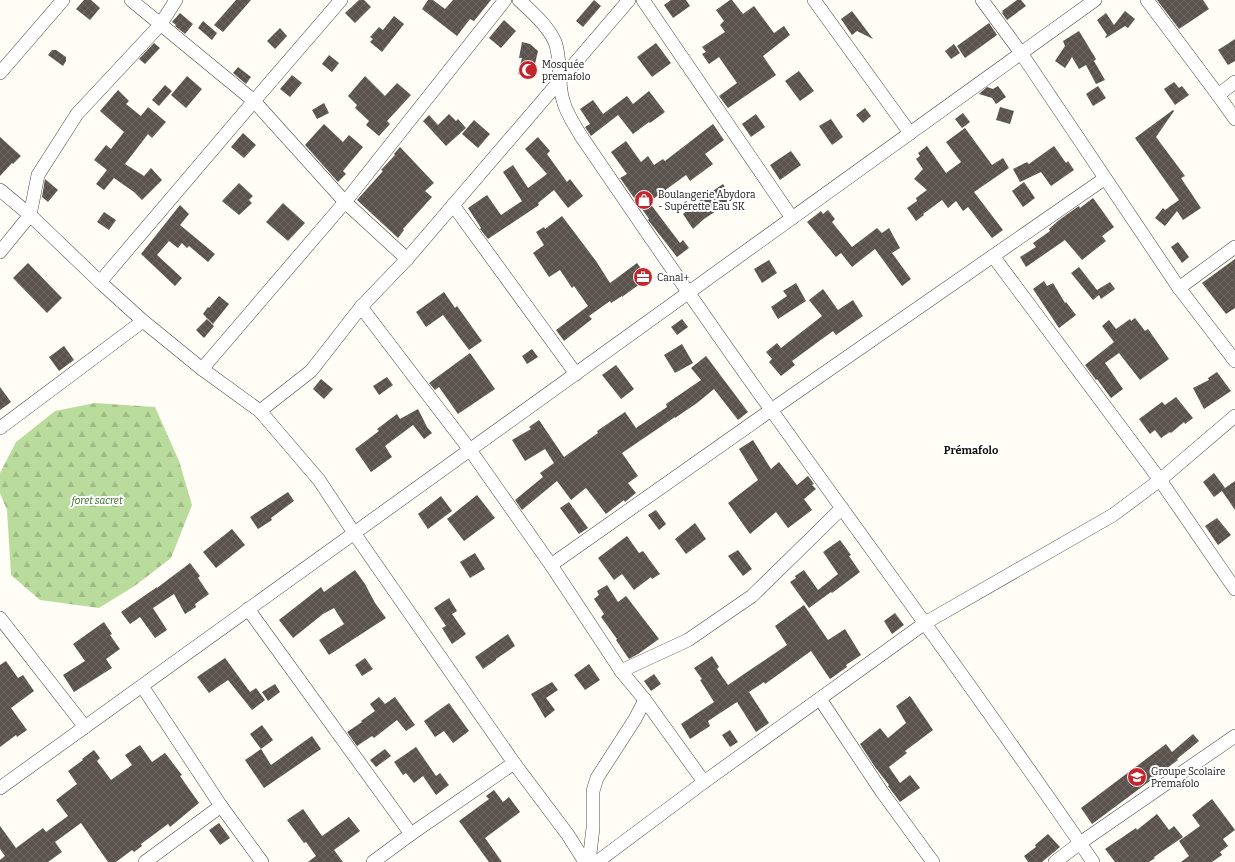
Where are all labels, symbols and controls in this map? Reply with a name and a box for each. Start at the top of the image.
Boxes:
mosque icon: Mosquée premafolo [517,59,539,81]
place label: Mosquée premafolo [542,59,591,83]
shop icon: Boulangerie Abydora - Supérette Eau SK [633,189,655,211]
place label: Boulangerie Abydora - Supérette Eau SK [658,189,756,213]
office icon: Canal+ [632,266,654,288]
place label: Canal+ [657,272,689,284]
district label: Prémafolo [944,444,998,457]
park label: foret sacret [70,495,123,507]
school or university icon: Groupe Scolaire Premafolo [1126,766,1148,788]
place label: Groupe Scolaire Premafolo [1151,766,1225,790]

